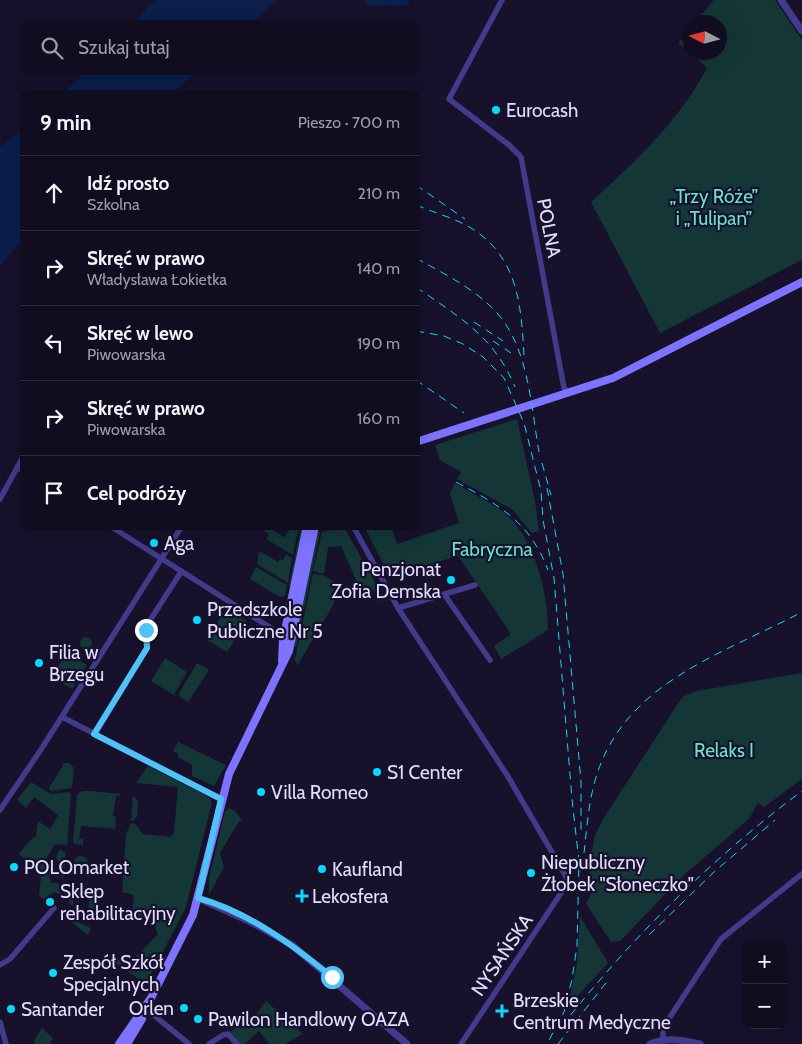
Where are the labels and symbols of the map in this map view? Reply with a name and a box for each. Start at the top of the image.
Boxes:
north arrow [682,15,727,60]
place label: Eurocash [506,99,578,122]
marker: Eurocash [490,104,502,116]
park label: „Trzy Róże” i „Tulipan” [670,185,758,230]
street label: POLNA [532,196,566,260]
place label: Aga [164,532,194,555]
marker: Aga [148,537,160,549]
park label: Fabryczna [451,538,533,561]
place label: Penzjonat Zofia Demska [332,558,442,603]
marker: Penzjonat Zofia Demska [445,574,457,586]
place label: Przedszkole Publiczne Nr 5 [207,598,323,643]
marker: Przedszkole Publiczne Nr 5 [191,614,203,626]
route end [135,619,158,642]
place label: Filia w Brzegu [49,641,104,686]
marker: Filia w Brzegu [33,657,45,669]
park label: Relaks I [694,739,754,762]
place label: S1 Center [387,761,462,784]
marker: S1 Center [371,766,383,778]
place label: Villa Romeo [271,781,368,804]
marker: Villa Romeo [255,786,267,798]
place label: Niepubliczny Żłobek "Słoneczko" [541,851,694,896]
place label: POLOmarket [24,856,130,879]
place label: Kaufland [332,858,403,881]
marker: POLOmarket [8,861,20,873]
marker: Kaufland [316,863,328,875]
marker: Niepubliczny Żłobek "Słoneczko" [525,867,537,879]
place label: Sklep rehabilitacyjny [60,880,176,925]
place label: Lekosfera [312,885,388,908]
marker: Lekosfera [296,890,308,902]
marker: Sklep rehabilitacyjny [44,896,56,908]
street label: NYSAŃSKA [465,909,538,1000]
place label: Zespół Szkół Specjalnych [63,951,164,996]
route start [321,966,344,989]
marker: Zespół Szkół Specjalnych [47,967,59,979]
place label: Brzeskie Centrum Medyczne [513,989,671,1034]
place label: Orlen [129,997,174,1020]
place label: Santander [21,998,104,1021]
marker: Orlen [178,1002,190,1014]
marker: Santander [5,1003,17,1015]
marker: Brzeskie Centrum Medyczne [495,1004,509,1018]
place label: Pawilon Handlowy OAZA [208,1008,409,1031]
marker: Pawilon Handlowy OAZA [192,1013,204,1025]

